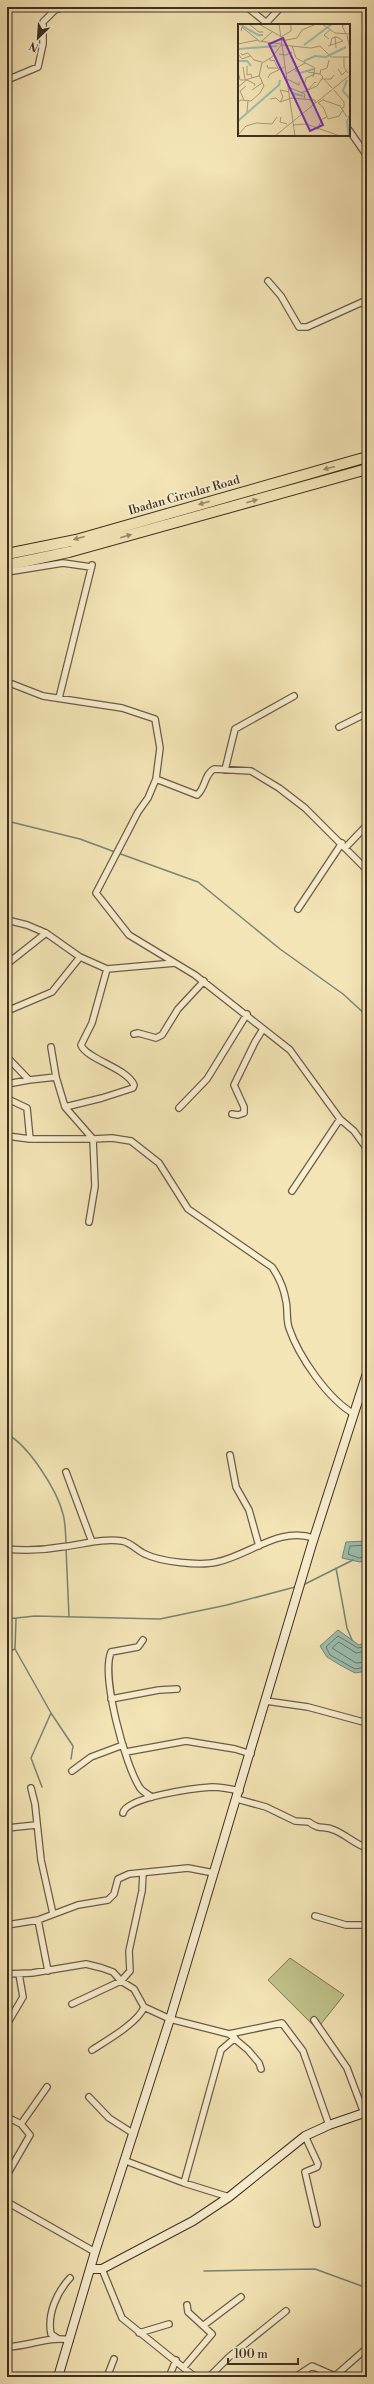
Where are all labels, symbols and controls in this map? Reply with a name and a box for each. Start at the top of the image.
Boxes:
north arrow [18,18,58,58]
inset map [238,24,350,136]
text: N [27,38,41,54]
one-way arrow [323,465,335,471]
street label: Ibadan Circular Road [127,472,242,519]
one-way arrow [246,498,258,504]
one-way arrow [198,500,210,506]
one-way arrow [121,533,133,539]
one-way arrow [73,536,85,542]
scale bar [228,2340,298,2366]
text: 100 m [234,2347,268,2362]

